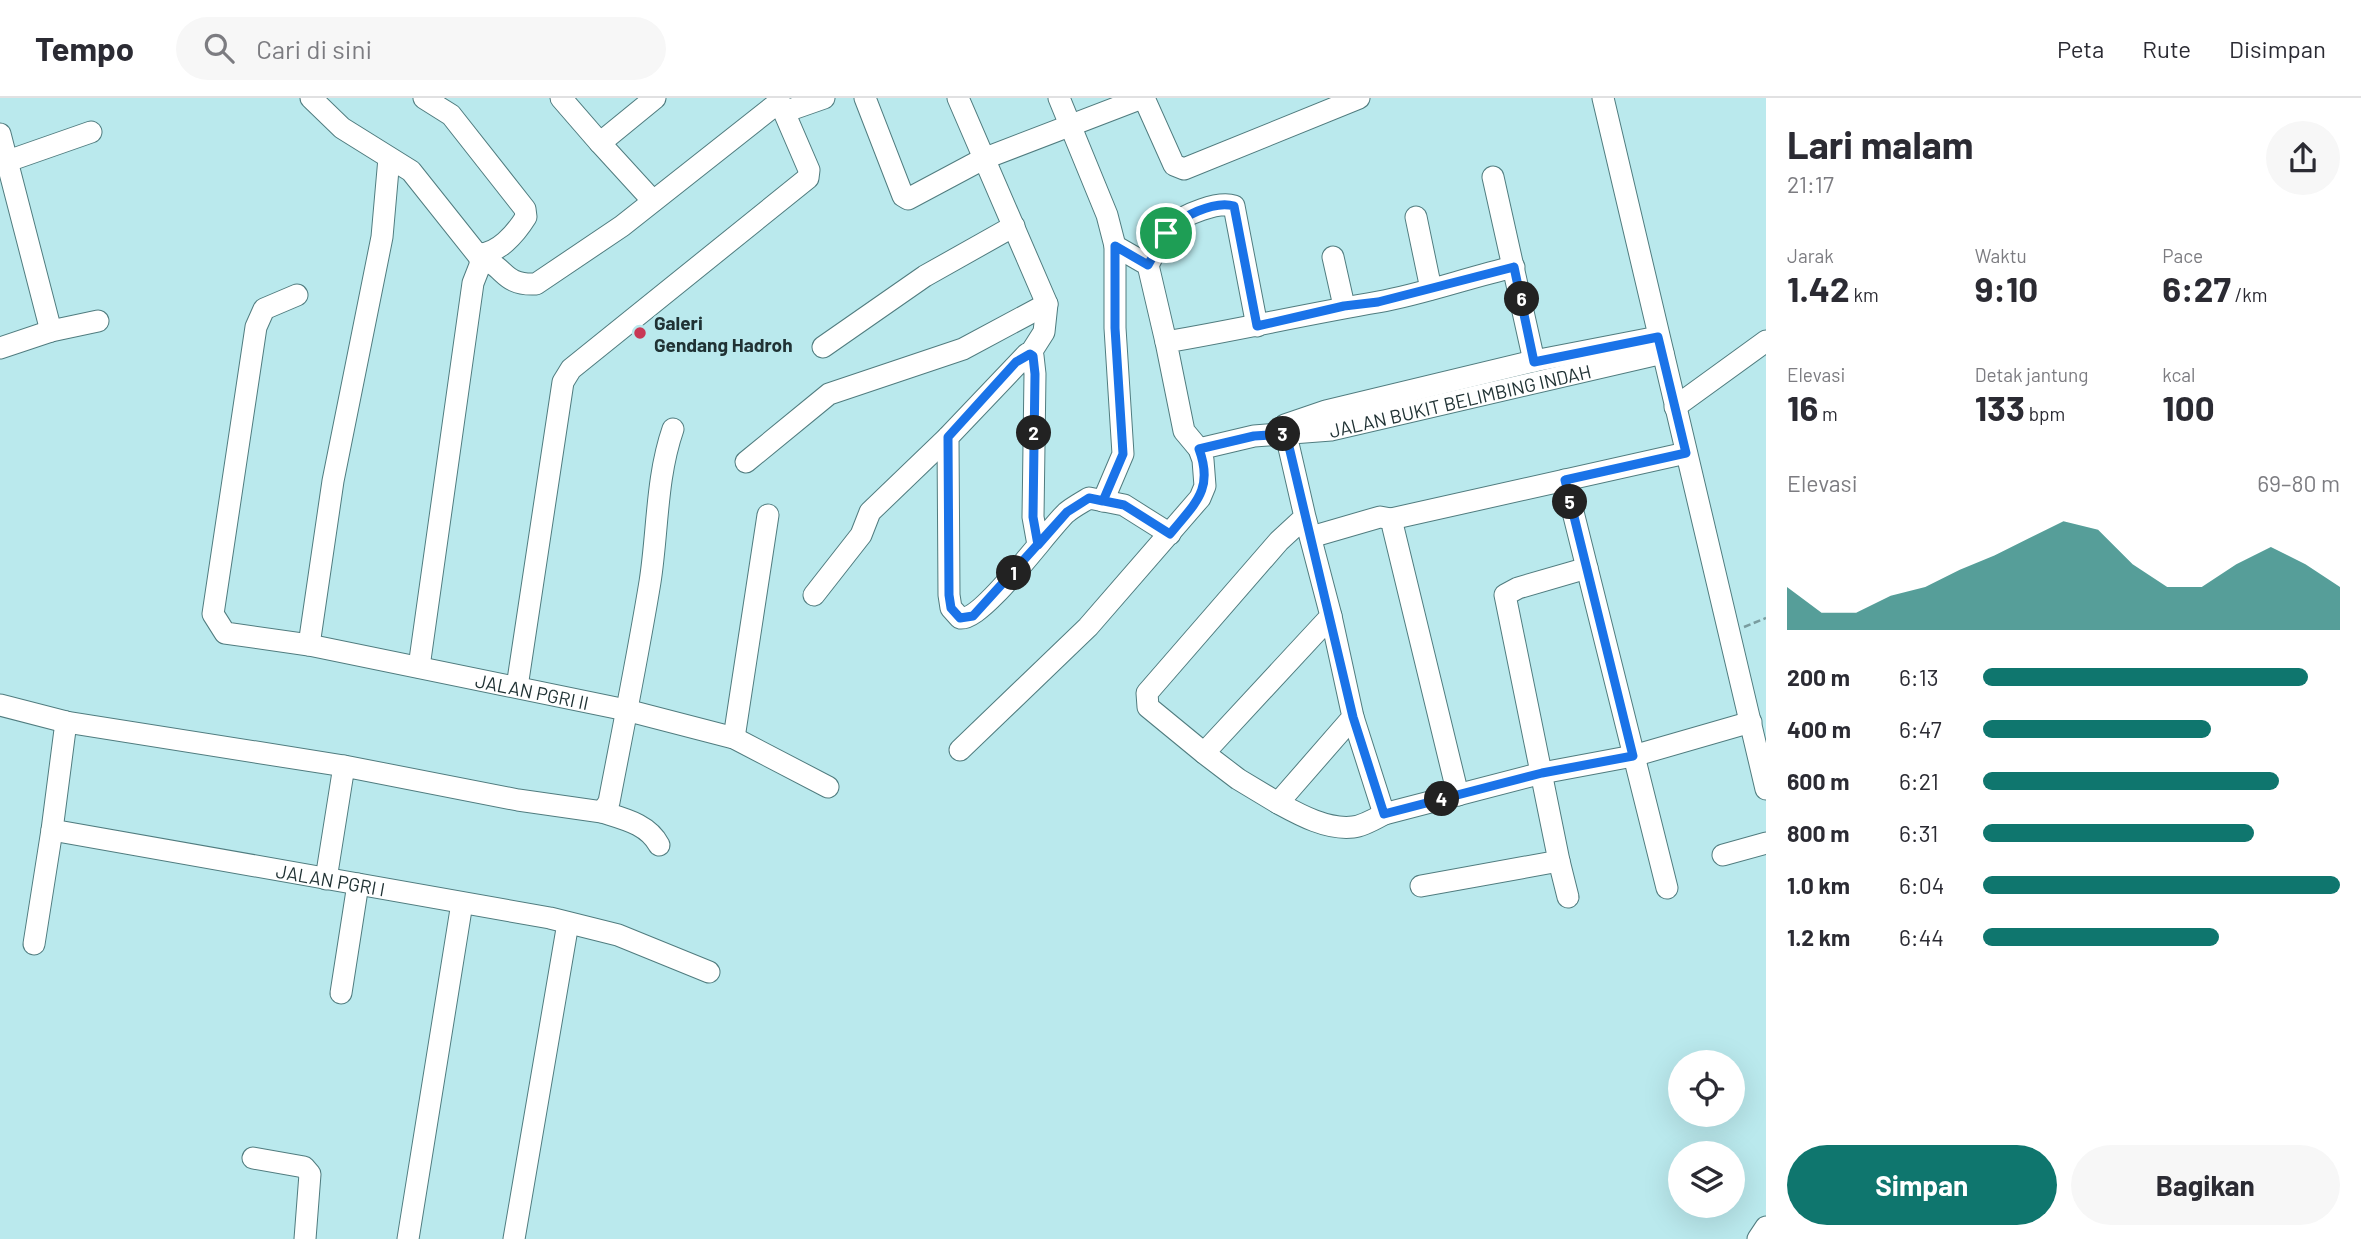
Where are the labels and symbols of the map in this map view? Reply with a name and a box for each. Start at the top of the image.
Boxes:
pin [1136,203,1196,263]
pin: 6 [1504,282,1540,316]
place label: Galeri Gendang Hadroh [654,311,793,356]
marker: Galeri Gendang Hadroh [632,325,648,341]
street label: JALAN BUKIT BELIMBING INDAH [1327,359,1593,442]
pin: 2 [1016,416,1052,450]
pin: 3 [1266,416,1300,452]
pin: 5 [1552,484,1588,520]
pin: 1 [996,556,1032,590]
street label: JALAN PGRI II [473,668,591,714]
pin: 4 [1424,782,1460,816]
street label: JALAN PGRI I [274,858,387,900]

